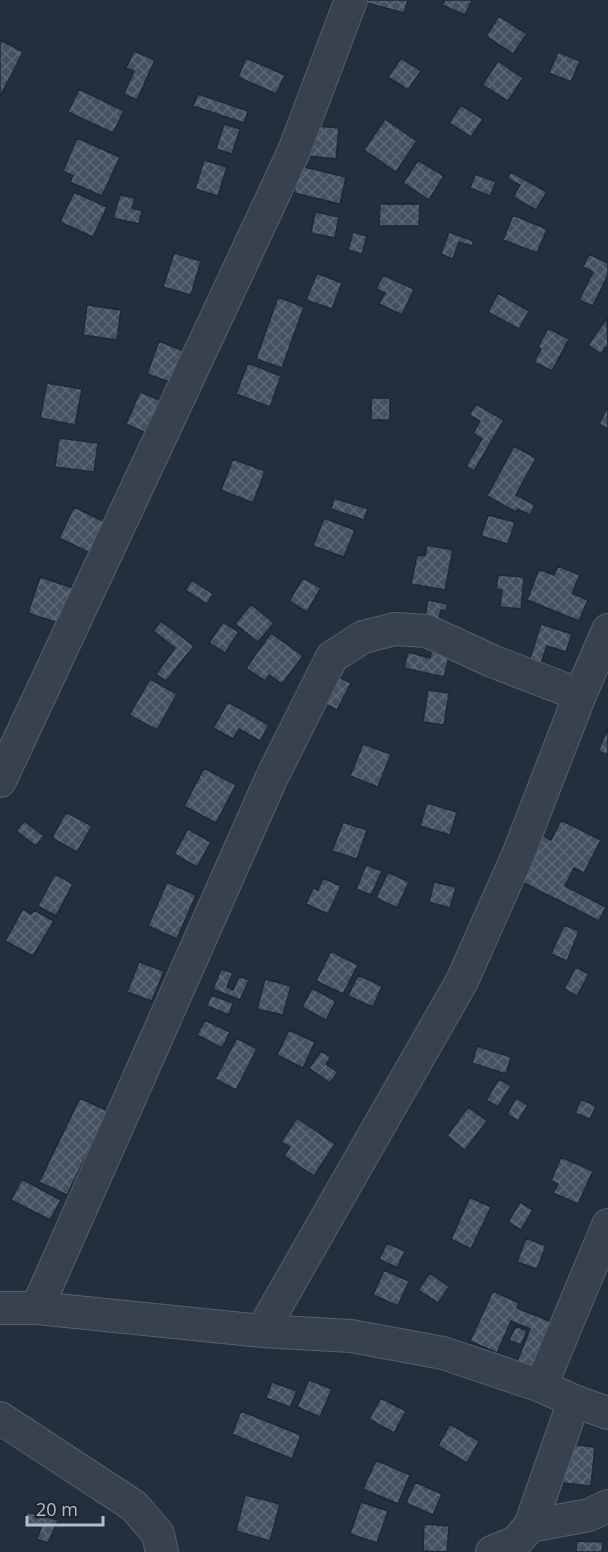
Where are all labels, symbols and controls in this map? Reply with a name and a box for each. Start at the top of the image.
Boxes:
scale bar [27,1489,104,1527]
text: 20 m [36,1497,78,1521]

